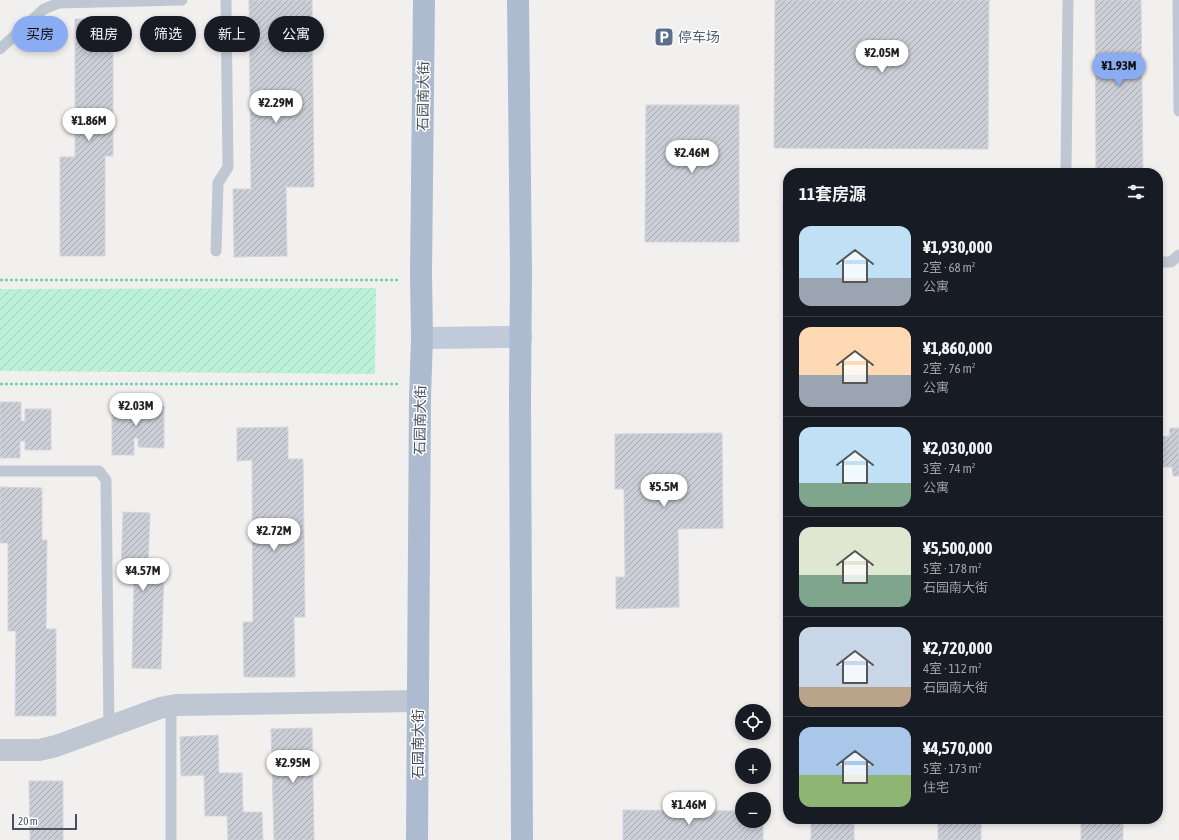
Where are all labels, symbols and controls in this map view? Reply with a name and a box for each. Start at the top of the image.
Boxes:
chip: 买房 [12,16,68,52]
chip: 租房 [76,16,132,52]
chip: 筛选 [140,16,196,52]
chip: 新上 [204,16,260,52]
chip: 公寓 [268,16,324,52]
parking icon: 停车场 [653,26,675,48]
place label: 停车场 [678,29,720,45]
pin: ¥2.05M [849,40,915,74]
text: ¥2.05M [864,45,900,60]
pin: ¥1.93M [1086,53,1152,87]
text: ¥1.93M [1101,58,1137,73]
street label: 石园南大街 [414,61,432,131]
pin: ¥2.29M [243,90,309,124]
text: ¥2.29M [258,95,294,110]
pin: ¥1.86M [56,108,122,142]
text: ¥1.86M [71,113,107,128]
pin: ¥2.46M [659,140,725,174]
text: ¥2.46M [674,145,710,160]
icon: filters [1125,181,1147,203]
text: 11套房源 [799,184,866,204]
text: ¥1,930,000 [923,237,993,257]
icon: home [831,242,879,290]
text: 2室 · 68 m² [923,260,975,275]
text: 公寓 [923,279,949,294]
text: ¥1,860,000 [923,338,993,358]
icon: home [831,343,879,391]
text: 2室 · 76 m² [923,361,975,376]
text: 公寓 [923,380,949,395]
street label: 石园南大街 [411,385,429,455]
pin: ¥2.03M [103,393,169,427]
text: ¥2.03M [118,398,154,413]
text: ¥2,030,000 [923,438,993,458]
icon: home [831,443,879,491]
text: 3室 · 74 m² [923,461,975,476]
pin: ¥5.5M [636,474,692,508]
text: ¥5.5M [649,479,679,494]
text: 公寓 [923,480,949,495]
pin: ¥2.72M [241,518,307,552]
text: ¥2.72M [256,523,292,538]
text: ¥5,500,000 [923,538,993,558]
icon: home [831,543,879,591]
pin: ¥4.57M [110,558,176,592]
text: 5室 · 178 m² [923,561,982,576]
text: ¥4.57M [125,563,161,578]
text: 石园南大街 [923,580,988,595]
text: ¥2,720,000 [923,638,993,658]
icon: home [831,643,879,691]
text: 4室 · 112 m² [923,661,982,676]
text: 石园南大街 [923,680,988,695]
map controls [735,704,771,828]
button: locate [735,704,771,740]
street label: 石园南大街 [410,709,426,779]
text: ¥4,570,000 [923,738,993,758]
icon: home [831,743,879,791]
button: + [735,748,771,784]
pin: ¥2.95M [260,750,326,784]
text: ¥2.95M [275,755,311,770]
text: 5室 · 173 m² [923,761,982,776]
text: 住宅 [923,780,949,795]
pin: ¥1.46M [656,792,722,826]
button: − [735,792,771,828]
text: ¥1.46M [671,797,707,812]
scale bar [12,812,77,831]
text: 20 m [18,815,38,827]

